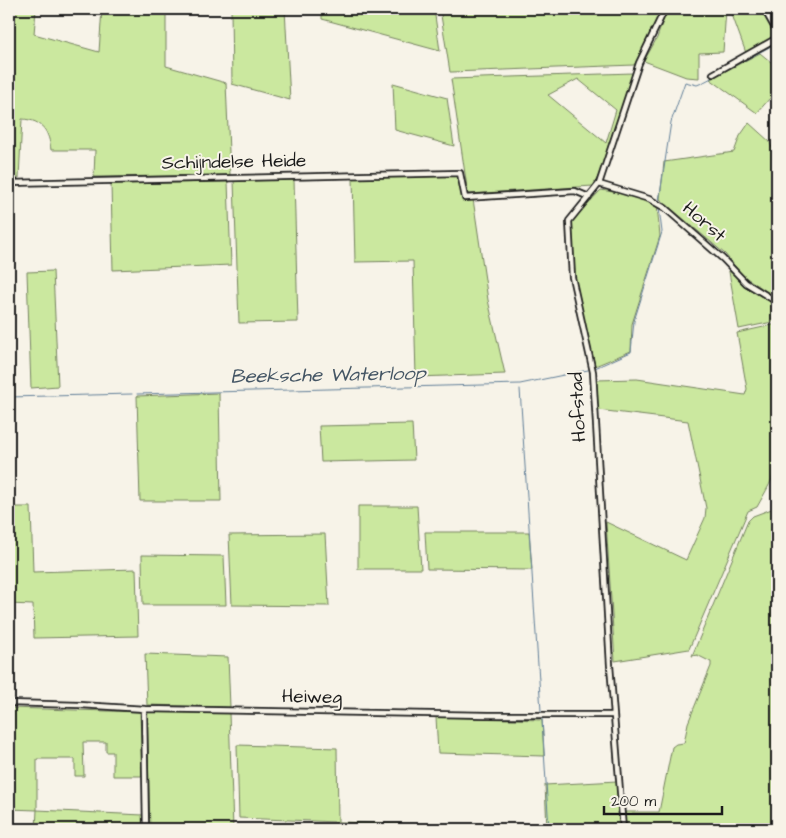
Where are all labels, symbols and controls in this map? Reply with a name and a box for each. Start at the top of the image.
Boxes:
street label: Schijndelse Heide [162,147,306,177]
street label: Horst [676,195,732,249]
water label: Beeksche Waterloop [230,359,428,391]
street label: Hofstad [563,371,593,443]
street label: Heiweg [282,683,342,712]
scale bar [604,783,721,815]
text: 200 m [611,791,657,812]

